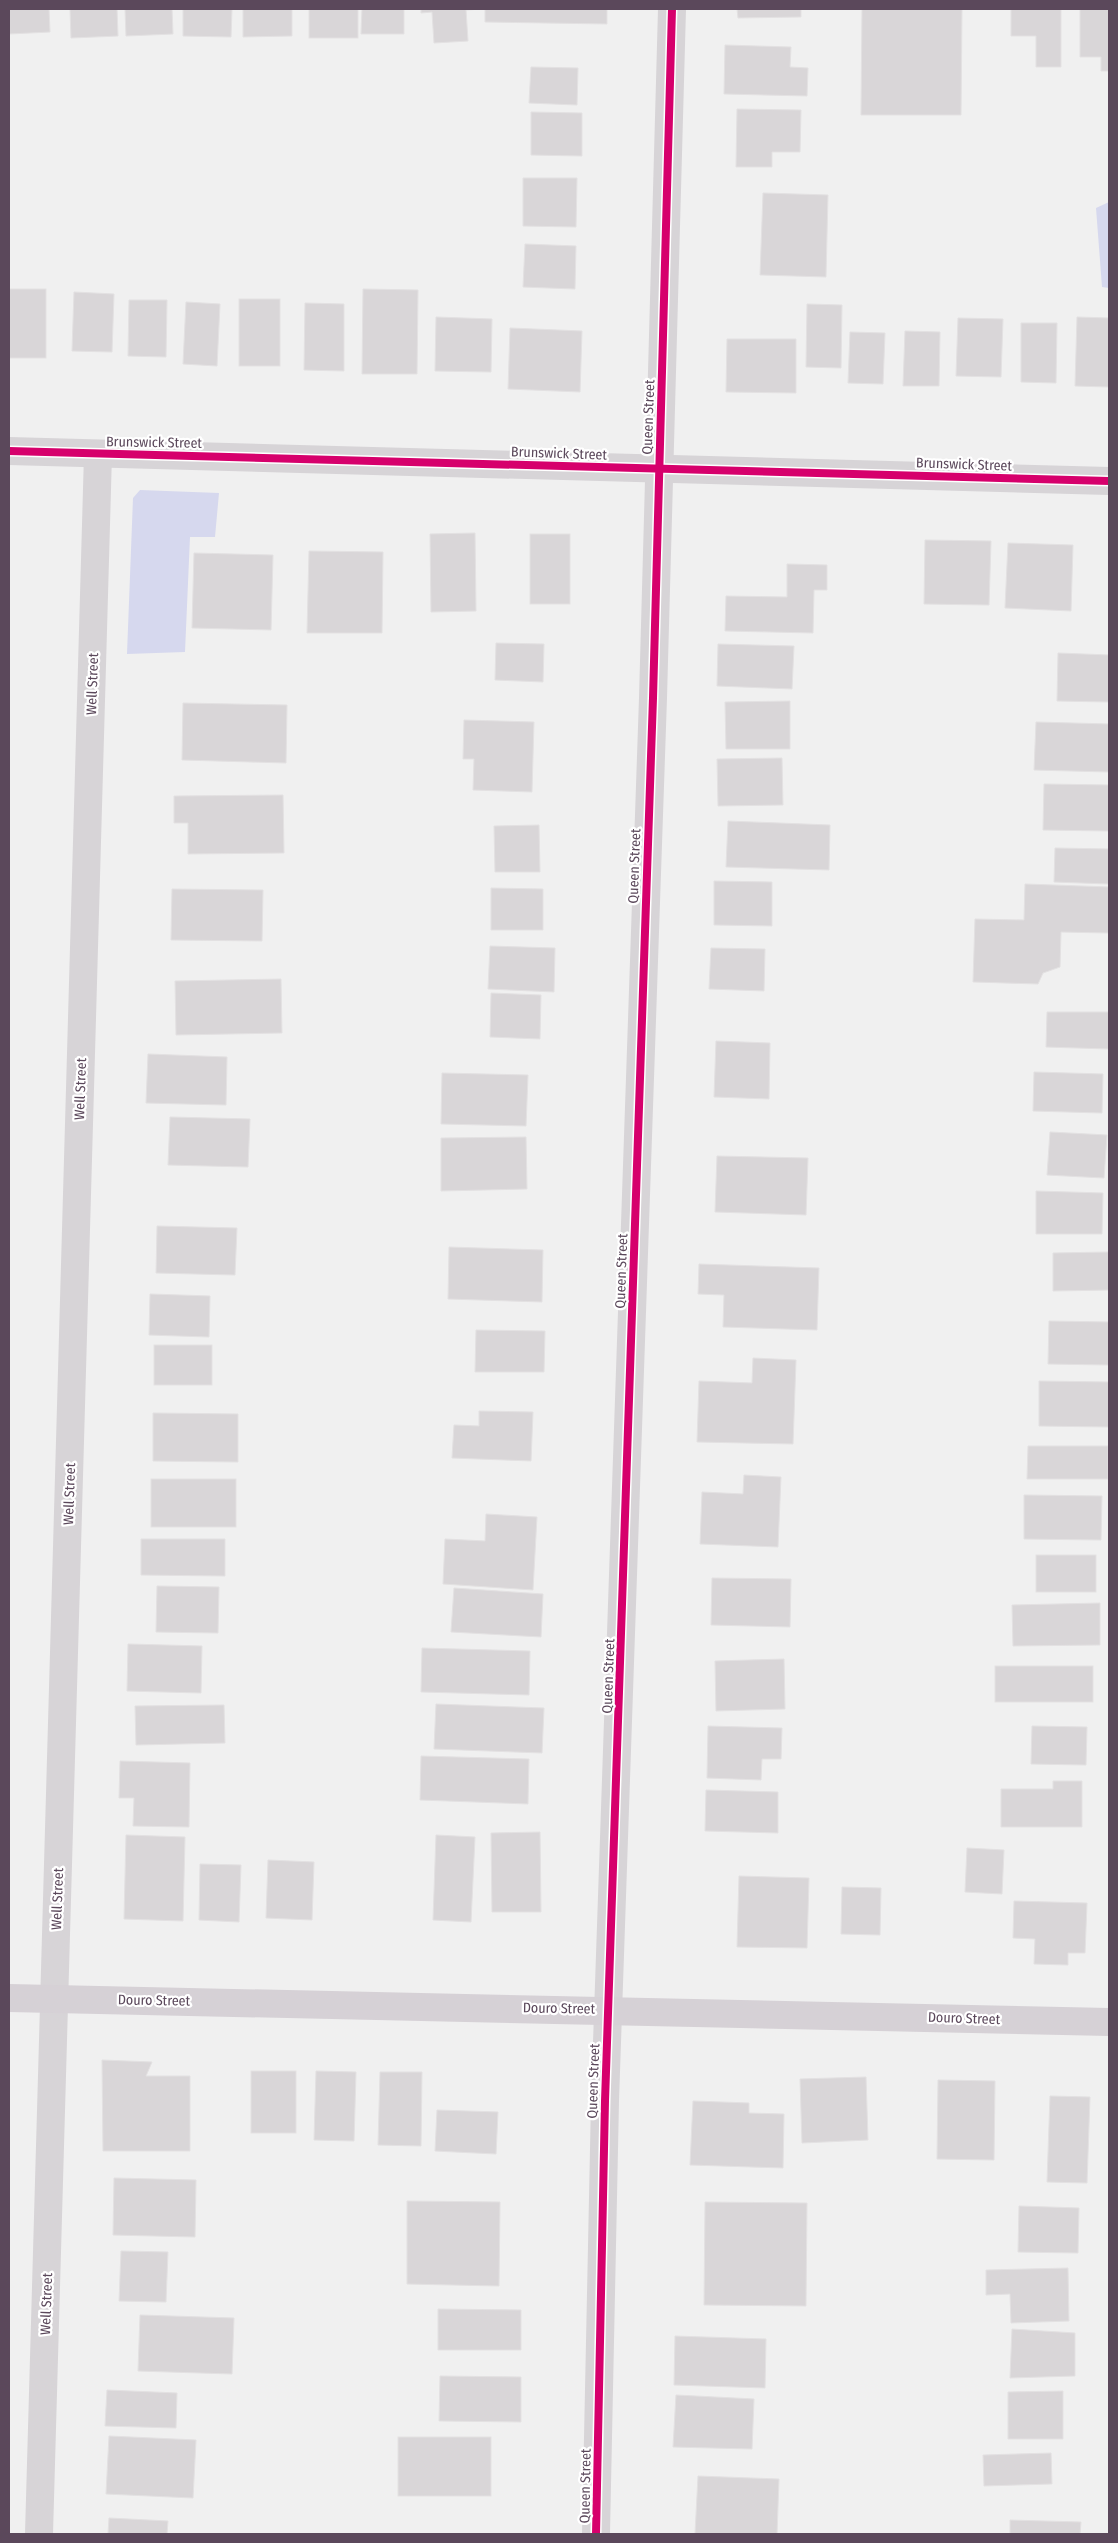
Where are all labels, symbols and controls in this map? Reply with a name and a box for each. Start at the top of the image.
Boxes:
street label: Queen Street [639,379,658,455]
street label: Brunswick Street [106,433,203,452]
street label: Brunswick Street [511,443,608,464]
street label: Brunswick Street [916,454,1013,475]
street label: Well Street [83,652,102,715]
street label: Queen Street [625,828,644,904]
street label: Well Street [71,1057,90,1120]
street label: Queen Street [612,1233,631,1309]
street label: Well Street [60,1462,79,1525]
street label: Queen Street [599,1638,618,1714]
street label: Well Street [48,1867,67,1930]
street label: Douro Street [118,1991,191,2010]
street label: Douro Street [523,1999,596,2018]
street label: Douro Street [928,2009,1001,2028]
street label: Queen Street [584,2043,603,2119]
street label: Well Street [37,2272,56,2335]
street label: Queen Street [576,2448,595,2524]

